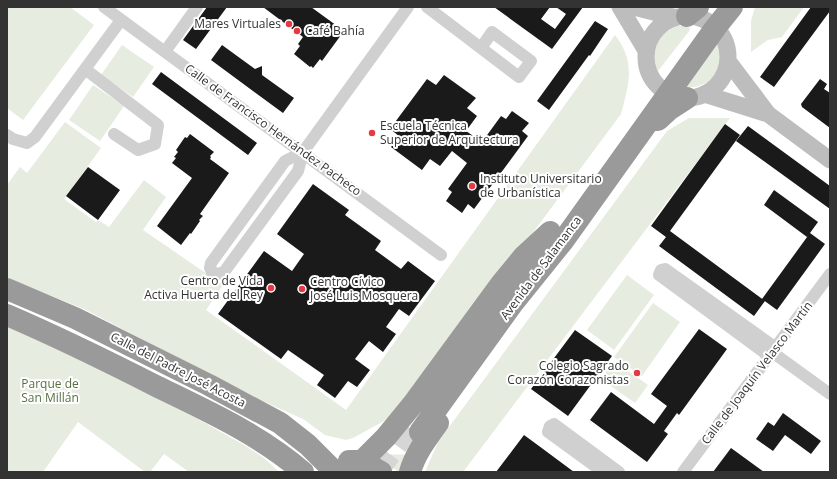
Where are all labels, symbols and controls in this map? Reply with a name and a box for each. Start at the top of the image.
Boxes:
place label: Mares Virtuales [194,15,281,32]
marker: Mares Virtuales [284,19,294,29]
place label: Café Bahía [305,22,365,39]
marker: Café Bahía [292,26,302,36]
street label: Calle de Francisco Hernández Pacheco [182,60,365,199]
place label: Escuela Técnica Superior de Arquitectura [380,117,519,148]
marker: Escuela Técnica Superior de Arquitectura [367,128,377,138]
place label: Instituto Universitario de Urbanística [480,170,602,201]
marker: Instituto Universitario de Urbanística [467,181,477,191]
street label: Avenida de Salamanca [496,212,585,323]
place label: Centro de Vida Activa Huerta del Rey [144,272,264,303]
place label: Centro Cívico José Luis Mosquera [309,273,418,304]
marker: Centro de Vida Activa Huerta del Rey [266,283,276,293]
marker: Centro Cívico José Luis Mosquera [297,284,307,294]
street label: Calle de Joaquín Velasco Martín [697,298,816,448]
street label: Calle del Padre José Acosta [108,328,249,411]
place label: Colegio Sagrado Corazón Corazonistas [507,357,629,388]
marker: Colegio Sagrado Corazón Corazonistas [632,368,642,378]
park label: Parque de San Millán [21,375,79,406]

